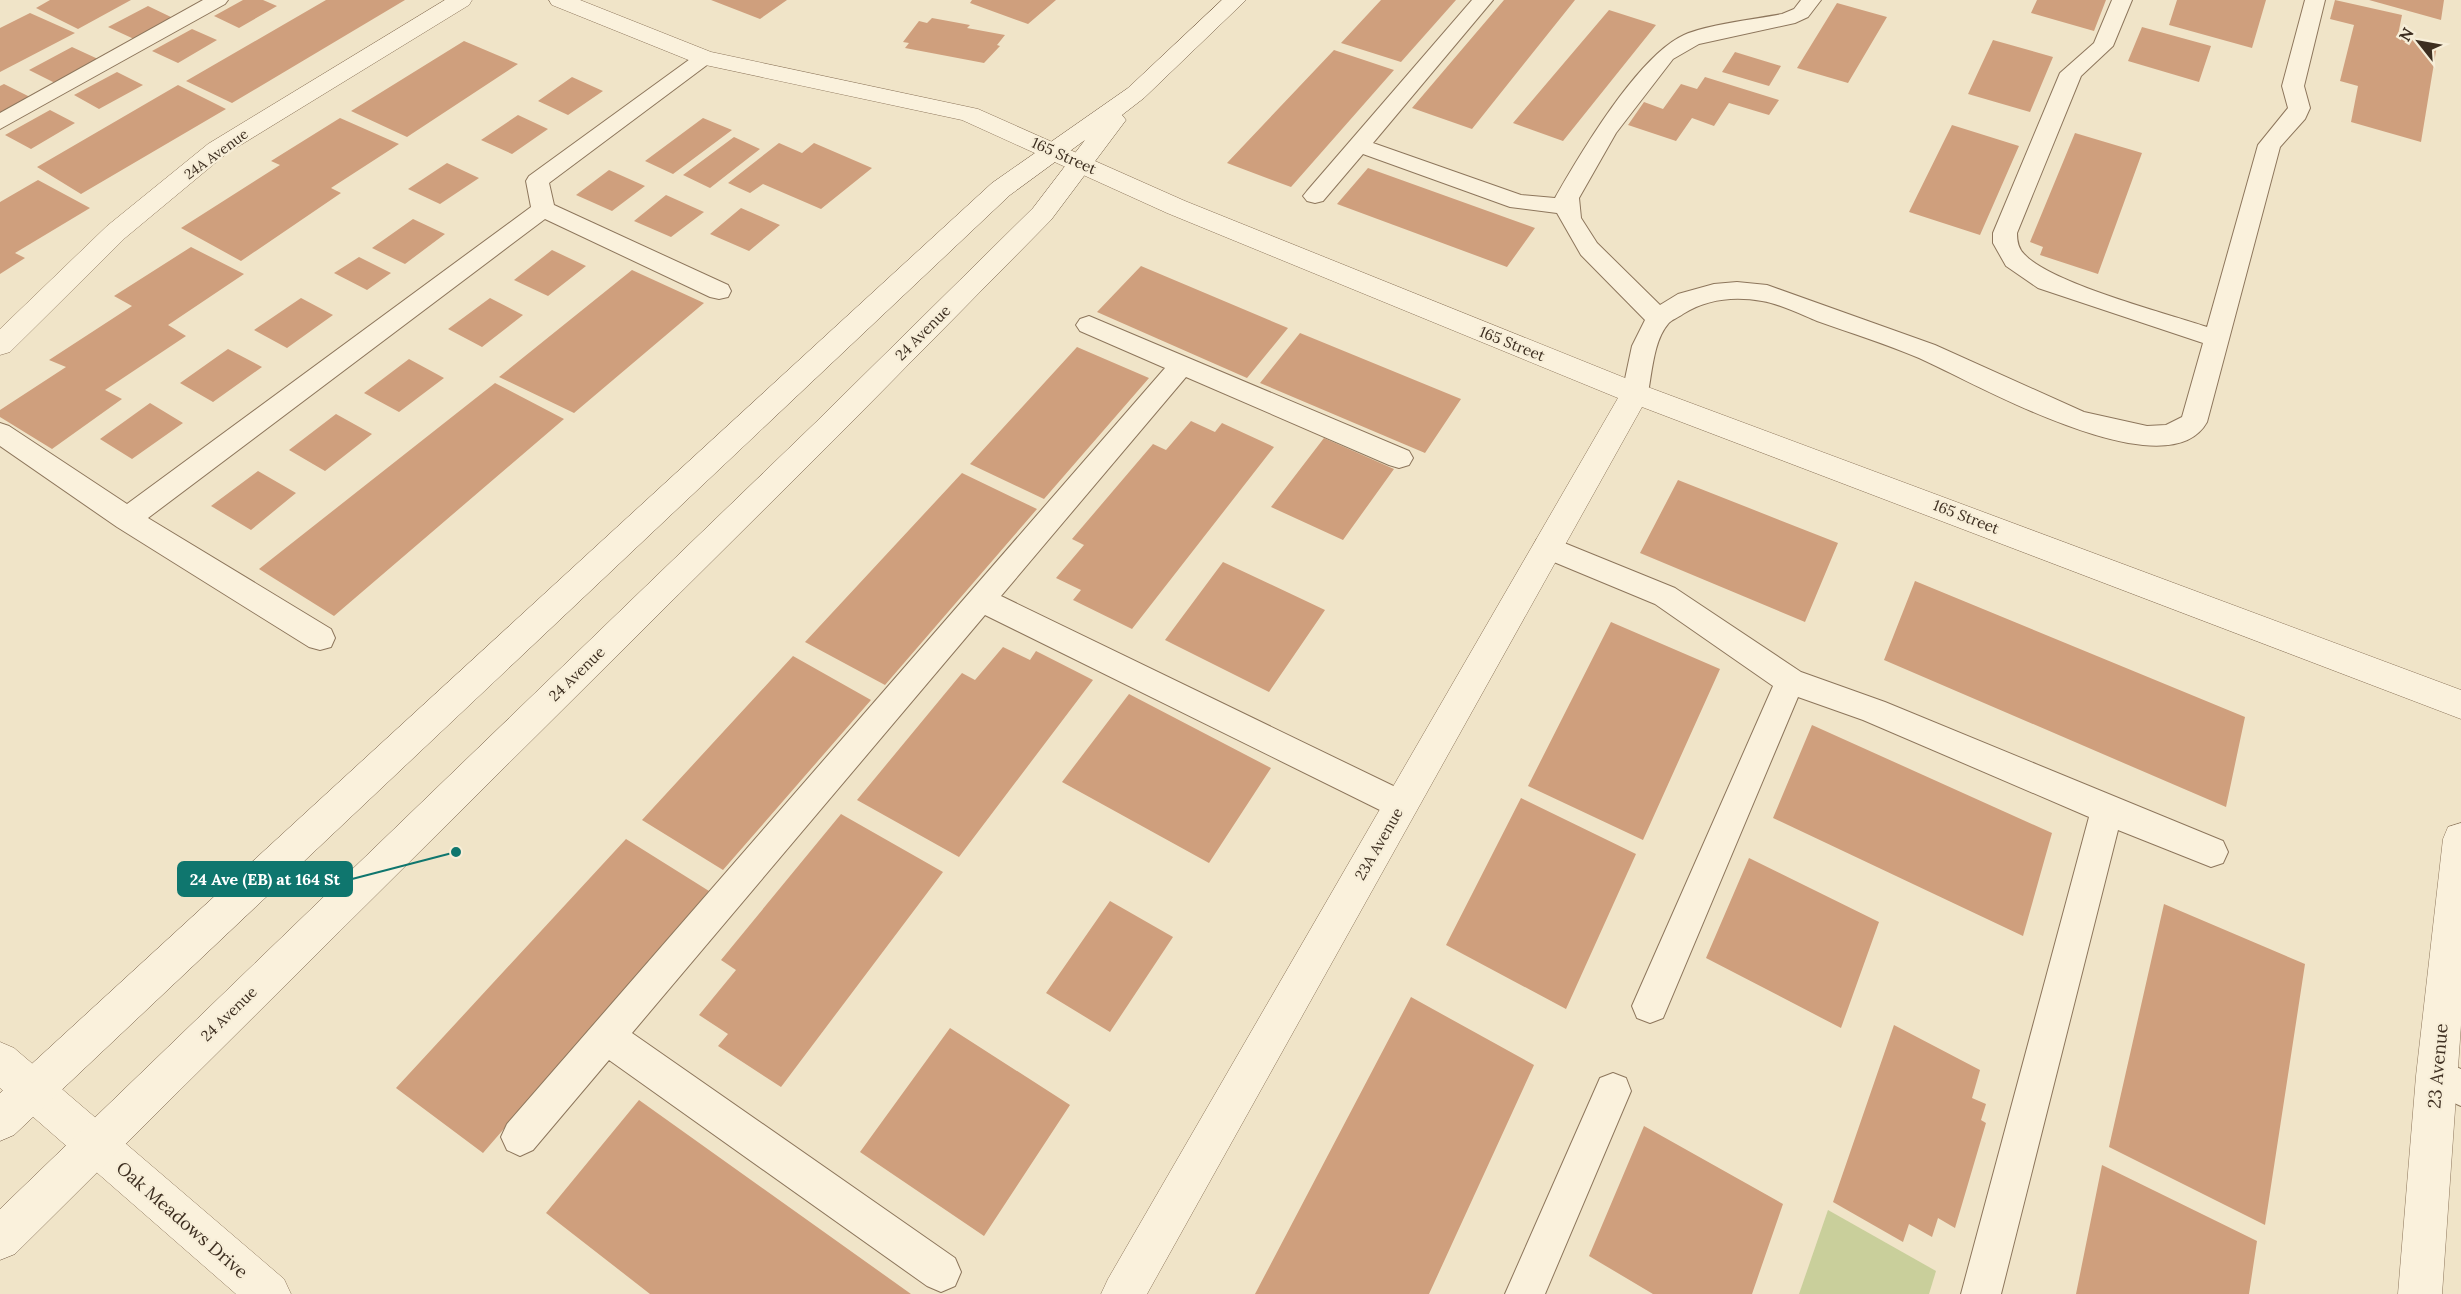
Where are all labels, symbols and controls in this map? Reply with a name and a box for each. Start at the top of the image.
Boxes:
north arrow [2389,12,2449,72]
text: N [2394,24,2418,45]
street label: 24A Avenue [180,125,252,183]
street label: 165 Street [1029,133,1100,178]
street label: 24 Avenue [891,301,954,364]
street label: 165 Street [1477,322,1548,365]
street label: 165 Street [1931,495,2002,538]
street label: 24 Avenue [545,642,609,705]
street label: 23A Avenue [1350,804,1407,883]
callout: 24 Ave (EB) at 164 St [178,862,352,896]
text: 24 Ave (EB) at 164 St [190,869,341,890]
street label: 24 Avenue [197,982,261,1045]
street label: 23 Avenue [2422,1022,2453,1109]
street label: Oak Meadows Drive [112,1156,253,1283]

